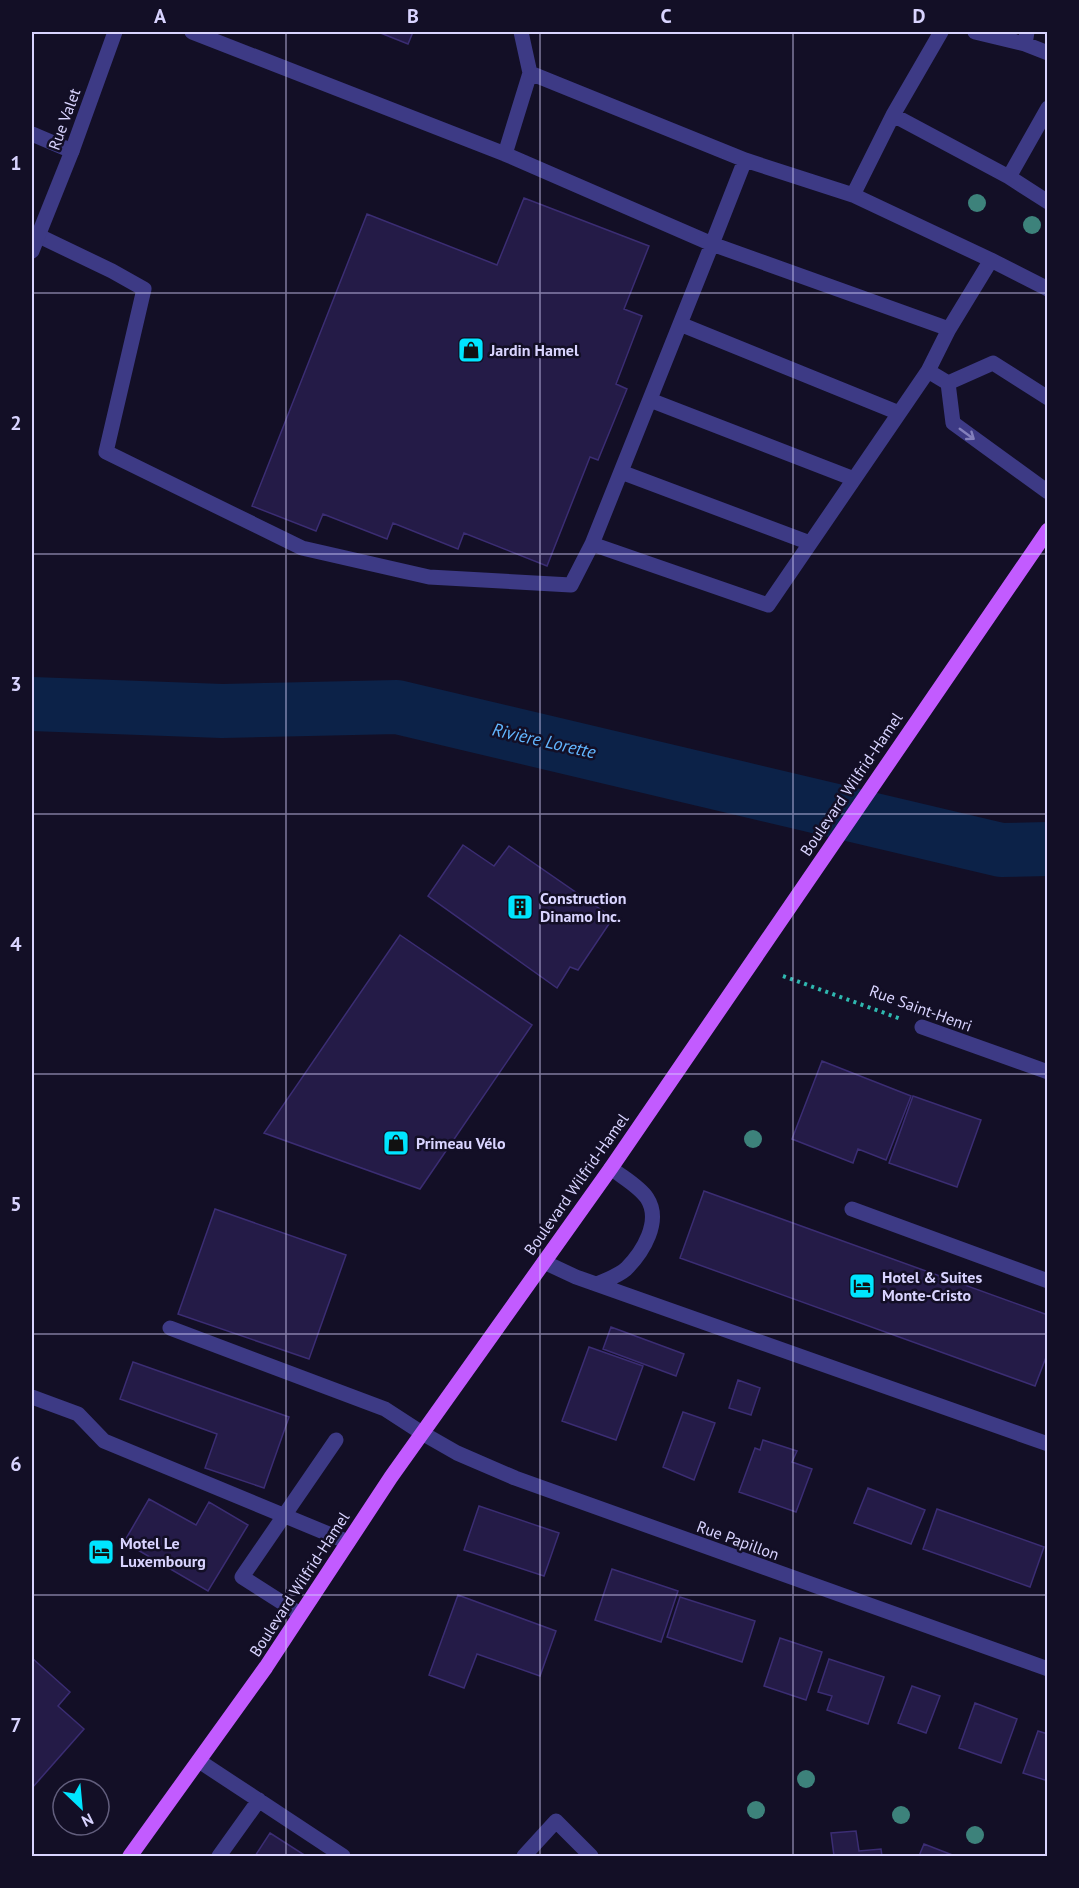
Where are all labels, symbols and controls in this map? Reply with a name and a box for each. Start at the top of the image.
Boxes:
text: A [154,3,167,29]
text: B [407,3,419,29]
text: C [660,3,672,29]
text: D [913,3,926,29]
street label: Rue Valet [44,85,85,153]
text: 1 [10,150,22,176]
shop icon: Jardin Hamel [456,335,486,365]
place label: Jardin Hamel [489,340,579,360]
text: 2 [10,410,22,436]
one-way arrow [959,428,975,440]
text: 3 [10,671,22,697]
street label: Boulevard Wilfrid-Hamel [796,708,907,859]
water label: Rivière Lorette [490,717,599,764]
place label: Construction Dinamo Inc. [540,888,626,926]
building icon: Construction Dinamo Inc. [505,892,535,922]
text: 4 [10,931,22,957]
street label: Rue Saint-Henri [867,980,975,1036]
street label: Boulevard Wilfrid-Hamel [519,1109,633,1259]
shop icon: Primeau Vélo [381,1128,411,1158]
place label: Primeau Vélo [416,1133,506,1153]
text: 5 [10,1191,22,1217]
place label: Hotel & Suites Monte-Cristo [882,1267,982,1305]
hotel icon: Hotel & Suites Monte-Cristo [847,1271,877,1301]
text: 6 [10,1451,22,1477]
street label: Boulevard Wilfrid-Hamel [245,1508,353,1660]
street label: Rue Papillon [694,1516,782,1564]
place label: Motel Le Luxembourg [120,1533,206,1571]
hotel icon: Motel Le Luxembourg [86,1537,116,1567]
text: 7 [10,1712,22,1738]
north arrow [51,1777,111,1837]
text: N [78,1809,97,1832]

